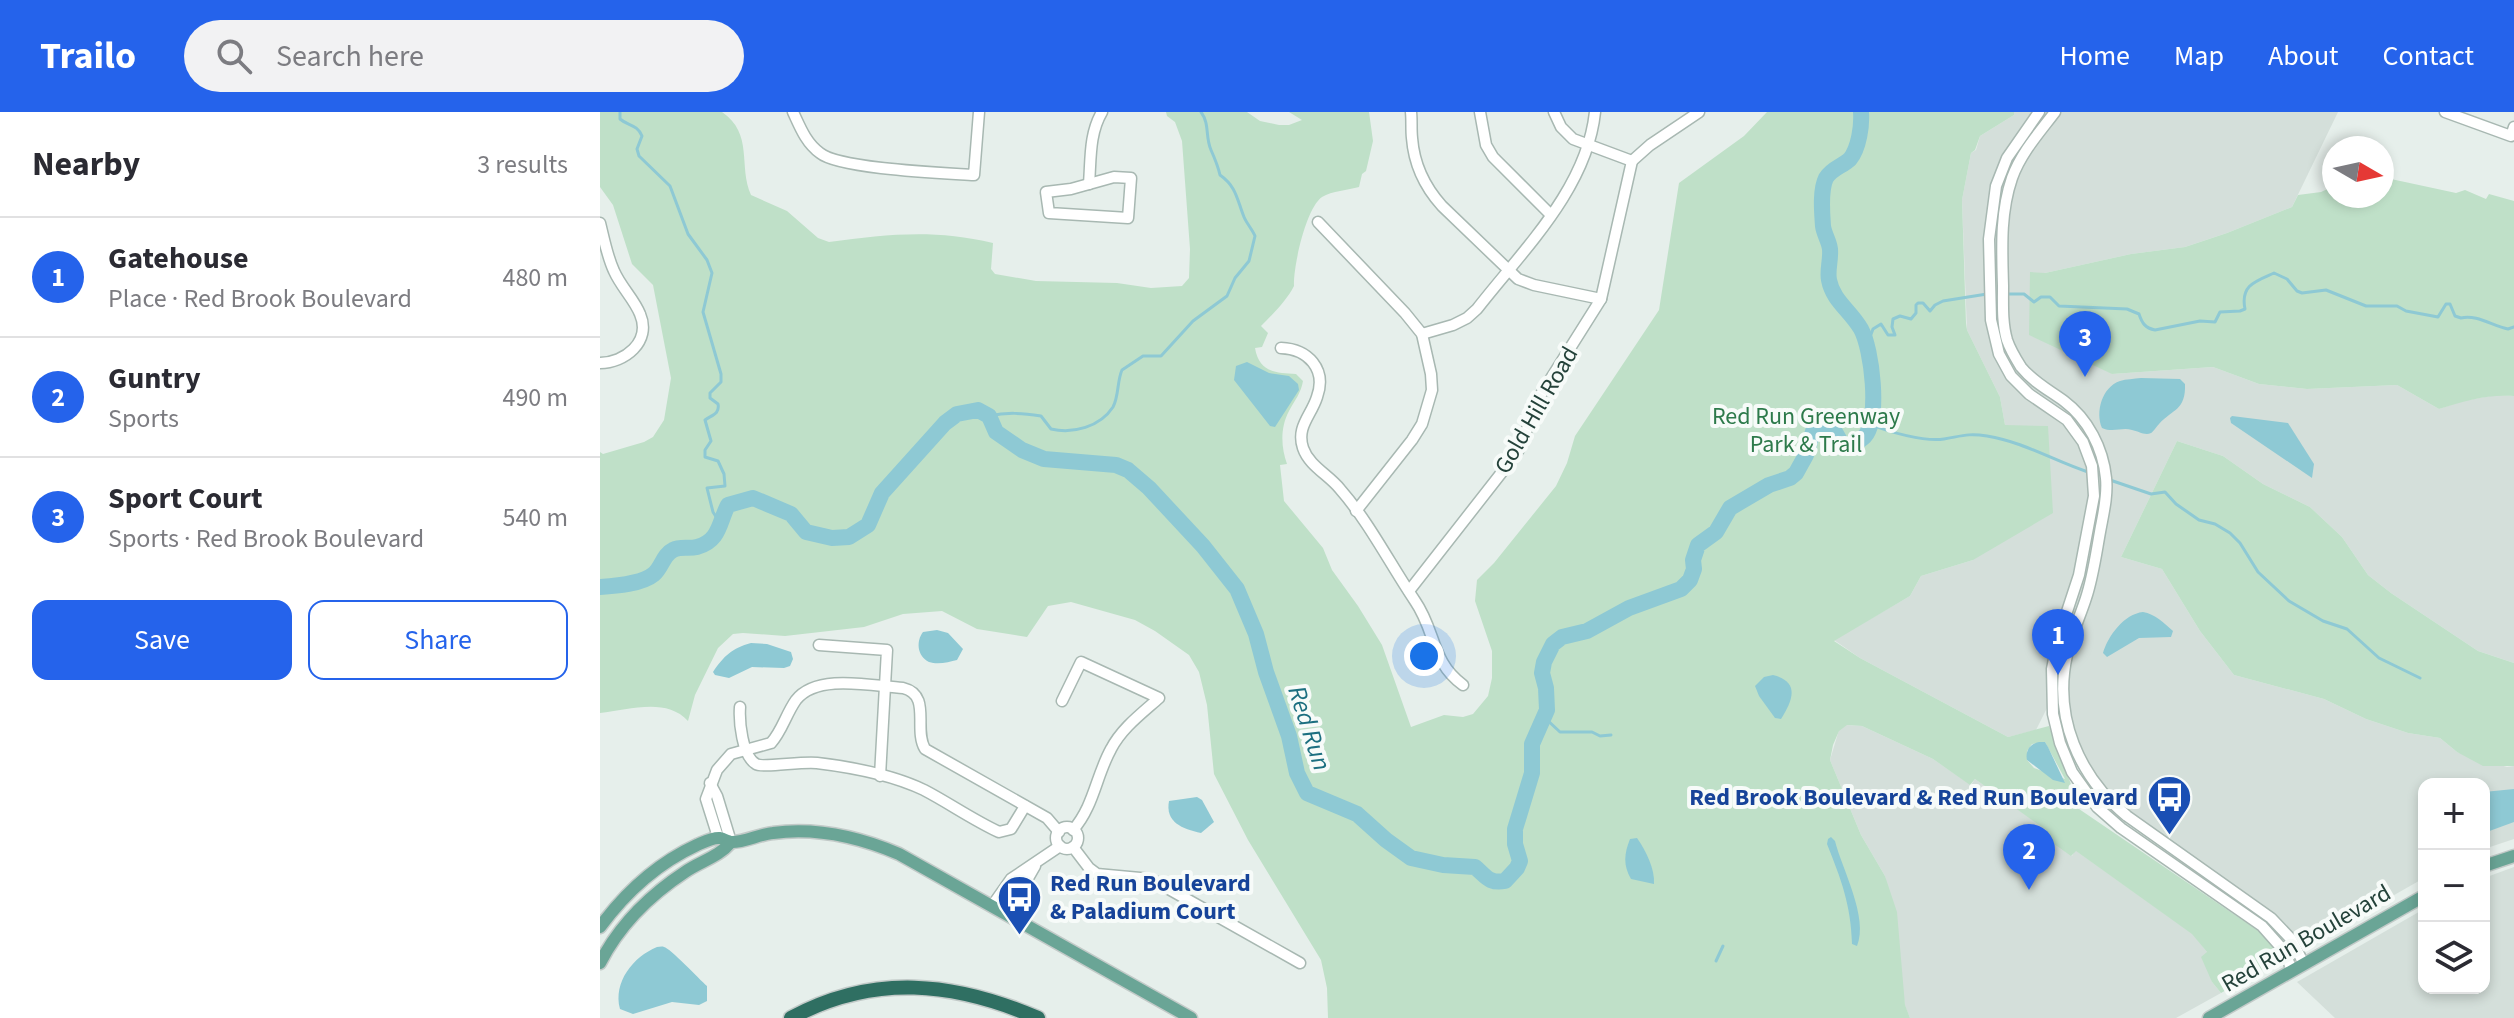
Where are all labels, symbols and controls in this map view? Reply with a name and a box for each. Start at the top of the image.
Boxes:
search box [184,20,744,92]
text: Trailo [40,29,136,83]
icon: search [212,34,256,78]
text: Search here [276,35,424,78]
text: Home [2059,36,2130,76]
text: Map [2174,36,2224,76]
text: About [2268,36,2339,76]
text: Contact [2383,36,2474,76]
north arrow [2322,136,2394,208]
text: Nearby [32,140,140,189]
text: 3 results [477,146,568,183]
text: Gatehouse [108,237,249,280]
text: 1 [51,259,65,296]
text: 480 m [502,259,568,296]
text: Place · Red Brook Boulevard [108,280,412,317]
pin: 3 [2059,311,2111,377]
street label: Gold Hill Road [1486,340,1587,481]
text: Guntry [108,357,201,400]
text: 2 [51,379,65,416]
text: 490 m [502,379,568,416]
park label: Red Run Greenway Park & Trail [1712,399,1900,462]
text: Sports [108,400,179,437]
text: Sport Court [108,477,263,520]
text: 3 [51,499,65,536]
text: 540 m [502,499,568,536]
text: Sports · Red Brook Boulevard [108,520,424,557]
button: Save [32,600,292,680]
button: Share [308,600,568,680]
pin: 1 [2032,609,2084,675]
your location [1404,636,1444,676]
water label: Red Run [1278,681,1341,775]
bus stop icon: Red Brook Boulevard & Red Run Boulevard [2145,773,2193,836]
map controls [2418,778,2490,994]
button: + [2418,778,2490,850]
place label: Red Brook Boulevard & Red Run Boulevard [1689,780,2138,815]
pin: 2 [2003,824,2055,890]
button: − [2418,850,2490,922]
place label: Red Run Boulevard & Paladium Court [1050,866,1251,929]
bus stop icon: Red Run Boulevard & Paladium Court [995,873,1043,936]
street label: Red Run Boulevard [2215,876,2398,1001]
button: layers [2418,922,2490,994]

